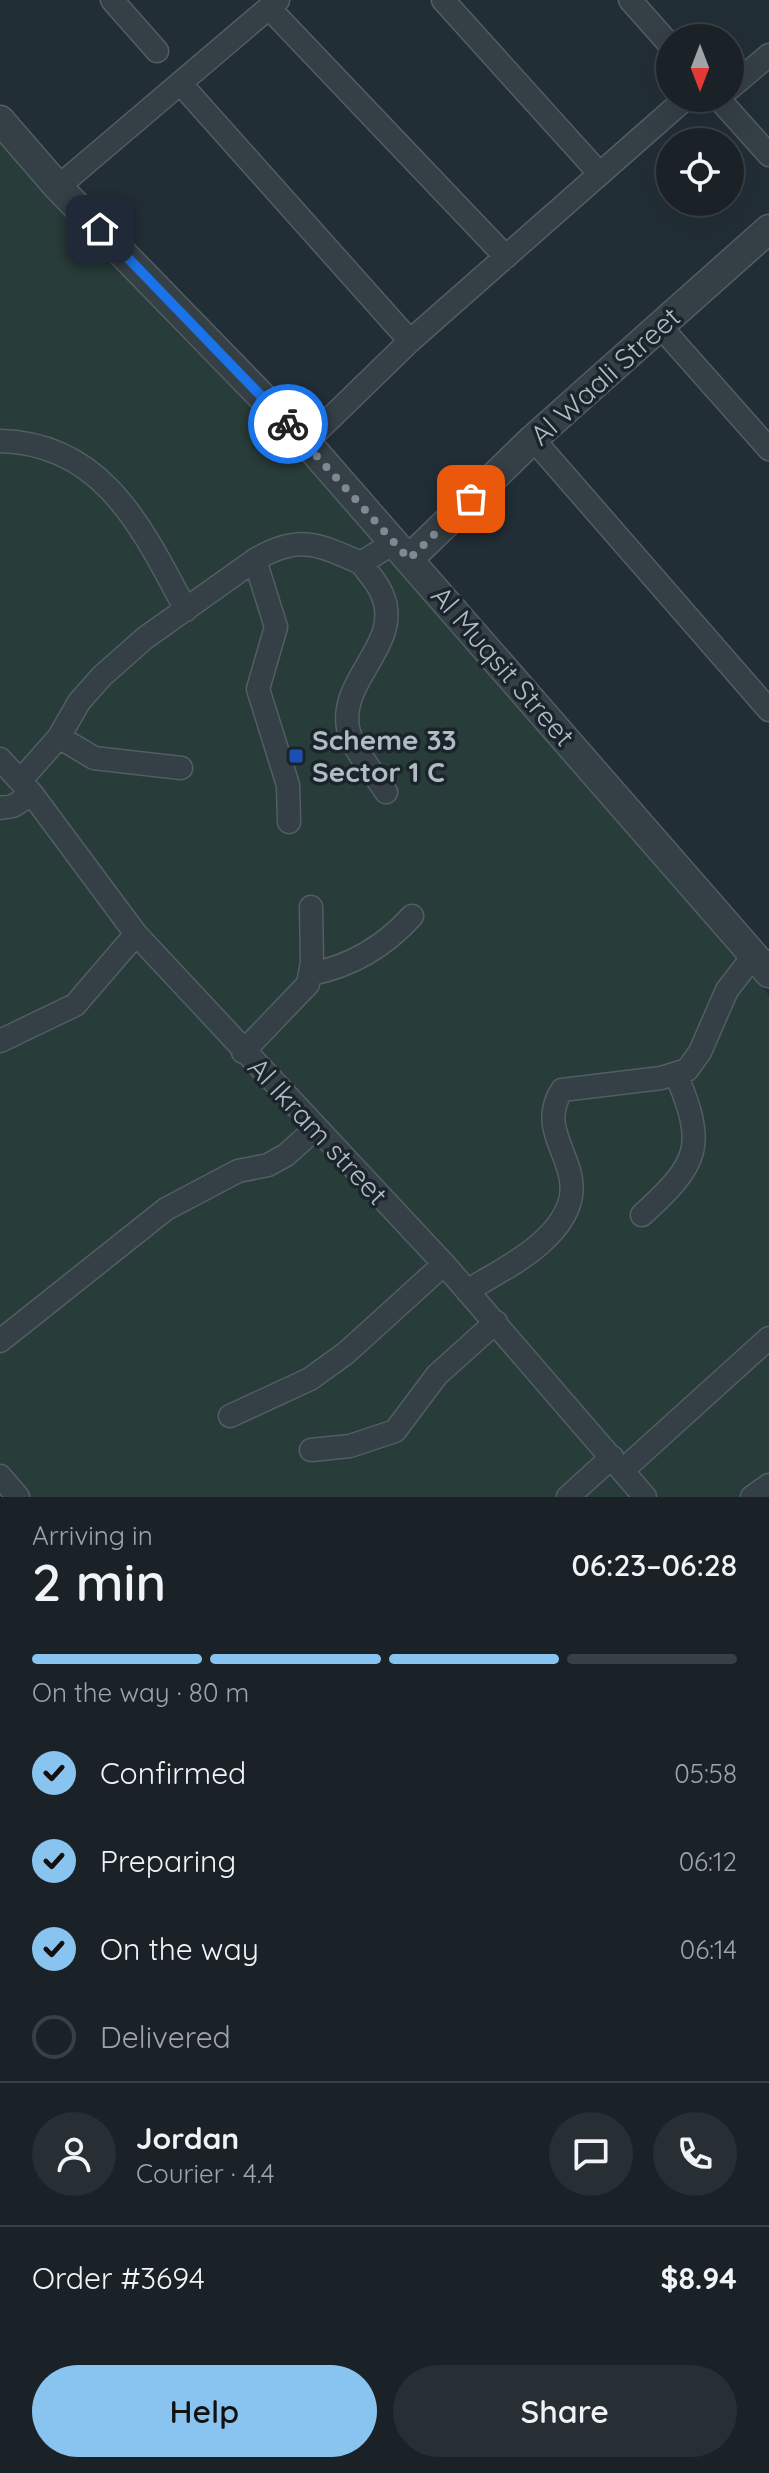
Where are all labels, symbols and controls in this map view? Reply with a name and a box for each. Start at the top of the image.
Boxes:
north arrow [656,24,744,112]
map controls [656,24,744,216]
button: locate [656,128,744,216]
pin [66,195,134,263]
icon: home [78,207,122,251]
street label: Al Waali Street [522,299,687,452]
courier [248,384,328,464]
icon: bike [266,402,310,446]
pin [437,465,505,533]
icon: bag [449,477,493,521]
street label: Al Muqsit Street [424,578,583,753]
place label: Scheme 33 Sector 1 C [312,722,456,789]
marker: Scheme 33 Sector 1 C [287,747,305,765]
street label: Al Ikram street [241,1050,396,1212]
text: Arriving in [32,1519,153,1552]
text: 06:23–06:28 [571,1546,737,1584]
text: 2 min [32,1549,166,1614]
text: On the way · 80 m [32,1676,249,1709]
icon: check [32,1751,76,1795]
text: Confirmed [100,1754,246,1792]
text: 05:58 [674,1757,737,1790]
icon: check [32,1839,76,1883]
text: Preparing [100,1842,236,1880]
text: 06:12 [679,1845,737,1878]
icon: check [32,1927,76,1971]
text: On the way [100,1930,259,1968]
text: 06:14 [680,1933,737,1966]
text: Delivered [100,2018,231,2056]
button: person [32,2112,116,2196]
button: chat [549,2112,633,2196]
button: phone [653,2112,737,2196]
text: Jordan [136,2119,239,2157]
text: Courier · 4.4 [136,2157,274,2190]
text: Order #3694 [32,2259,205,2297]
text: $8.94 [661,2259,737,2297]
button: Help [32,2365,377,2457]
button: Share [393,2365,737,2457]

